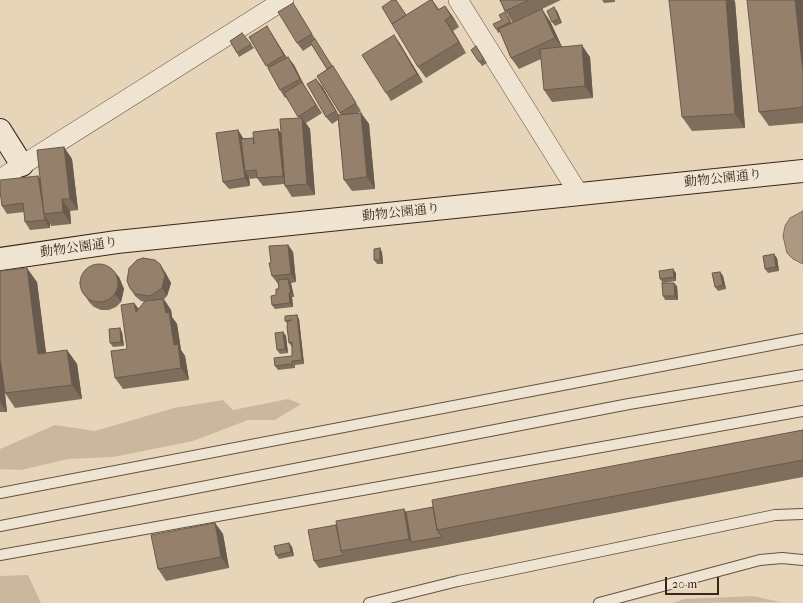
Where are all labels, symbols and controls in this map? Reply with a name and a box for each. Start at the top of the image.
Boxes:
street label: 動物公園通り [683,167,763,191]
street label: 動物公園通り [361,201,441,225]
street label: 動物公園通り [39,235,119,261]
scale bar [667,569,721,595]
text: 20 m [672,577,697,591]

